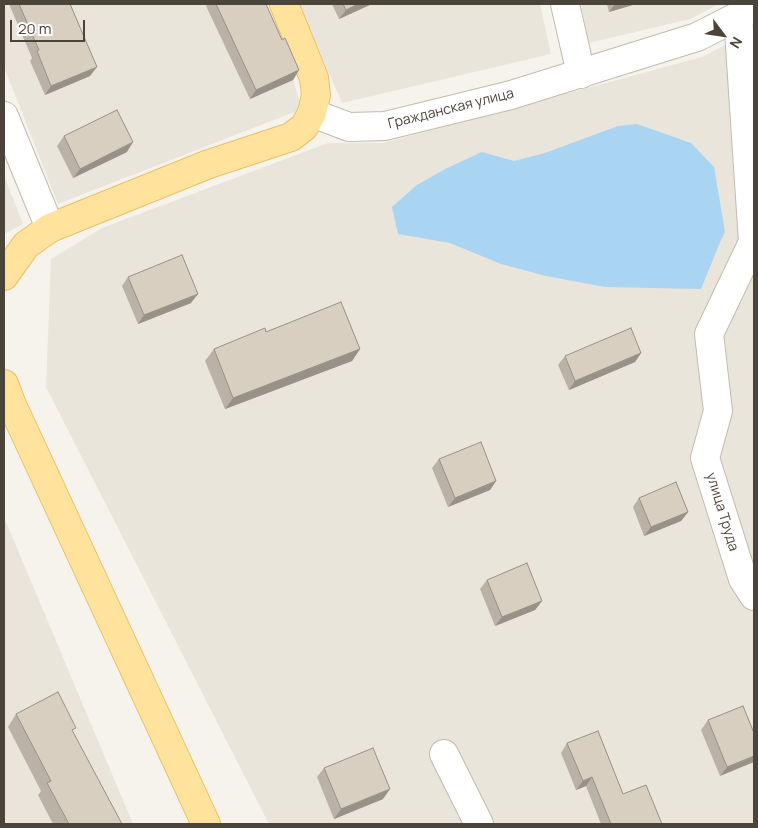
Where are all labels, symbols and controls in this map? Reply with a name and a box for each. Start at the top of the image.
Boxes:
scale bar [12,10,88,42]
north arrow [698,10,748,60]
text: 20 m [18,18,51,39]
text: N [726,34,747,52]
street label: Гражданская улица [386,85,516,133]
street label: улица Труда [702,471,742,553]

